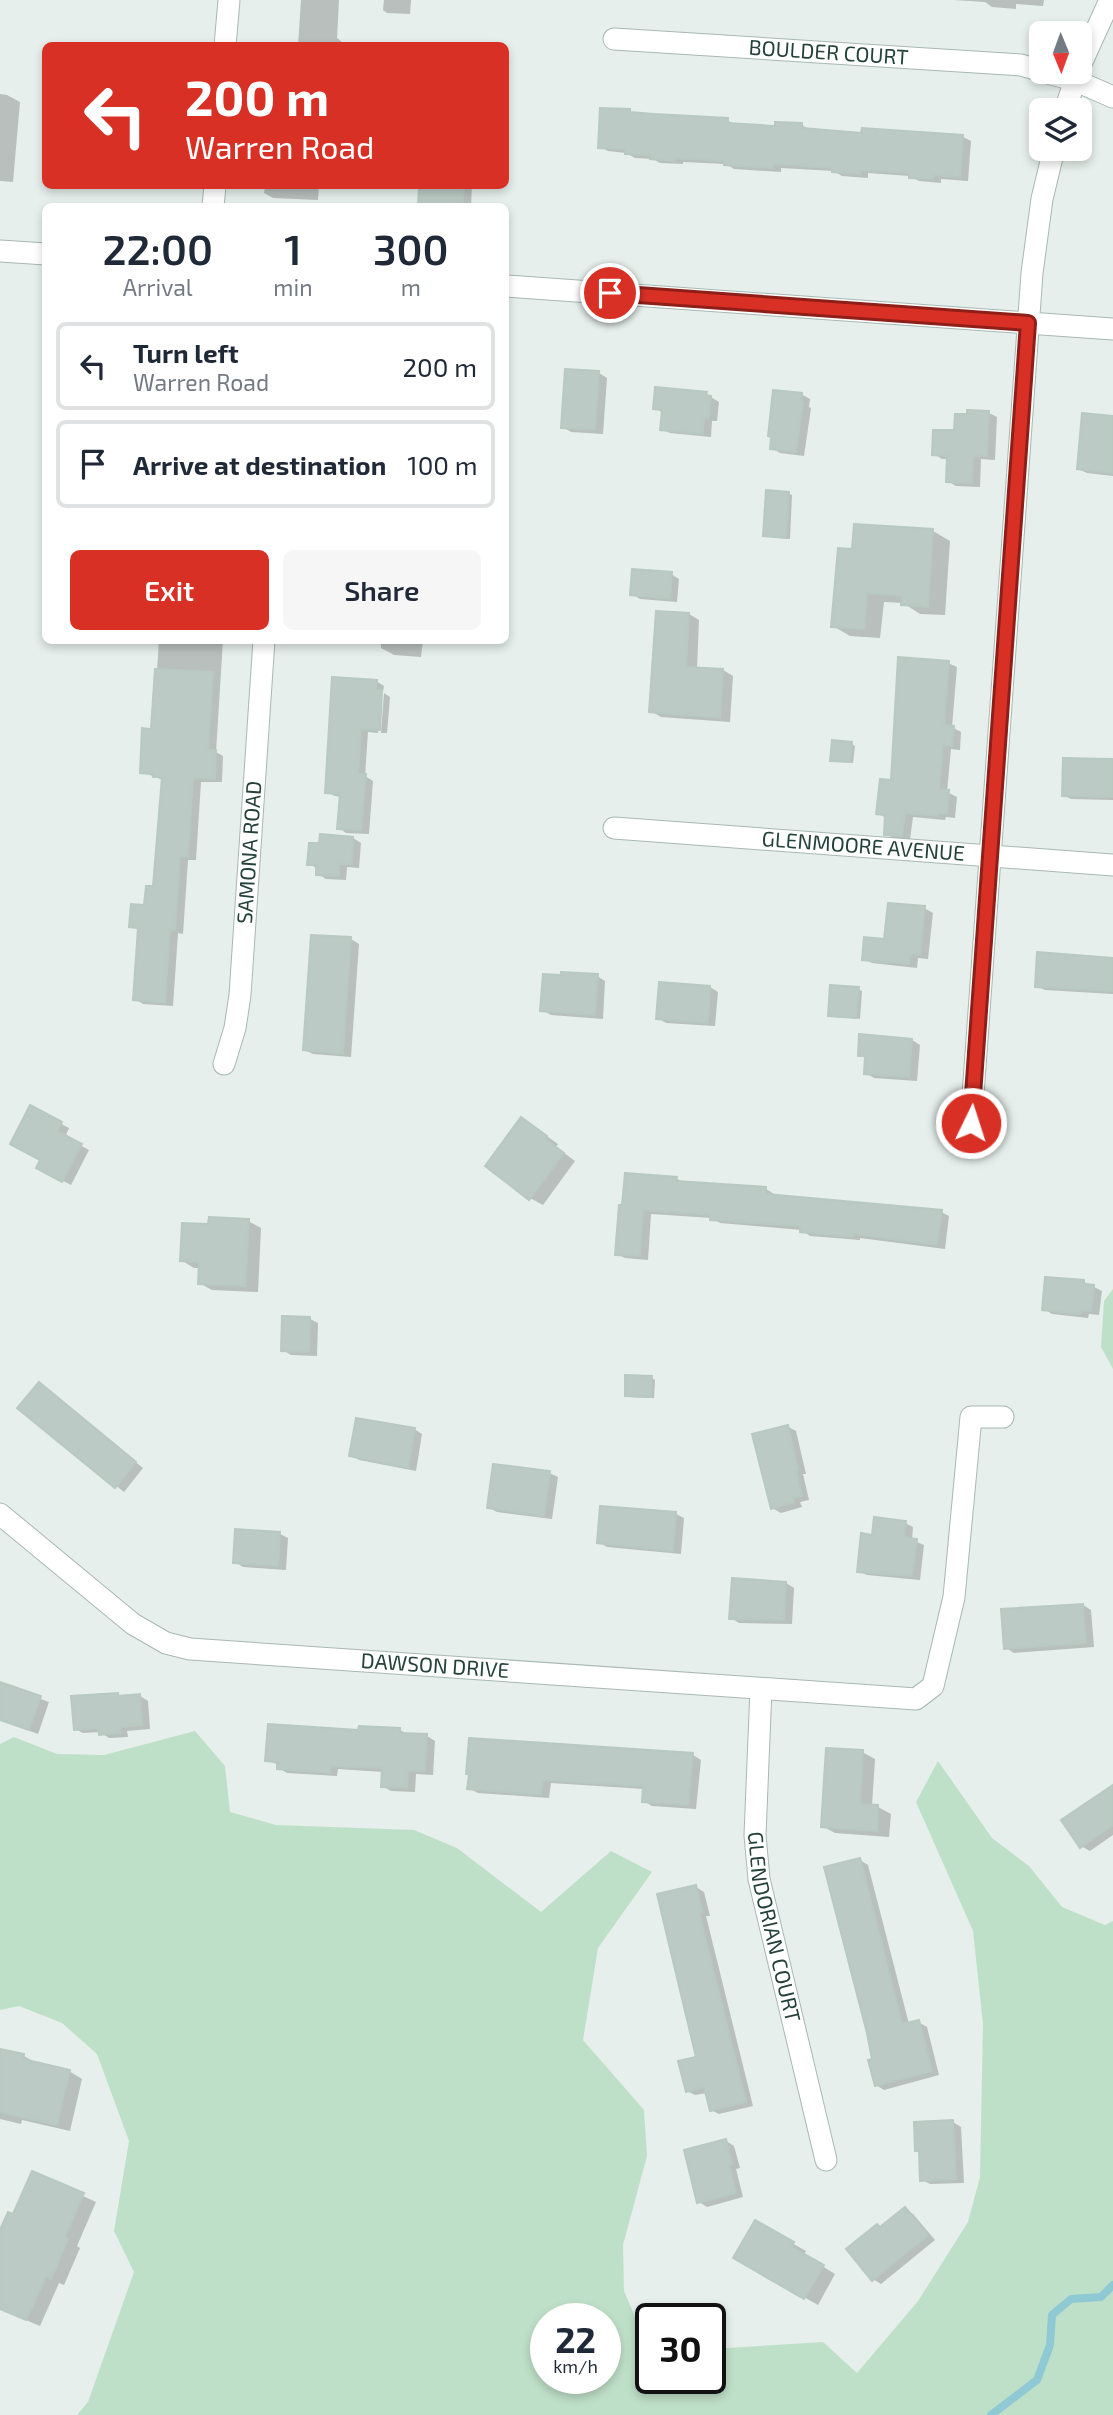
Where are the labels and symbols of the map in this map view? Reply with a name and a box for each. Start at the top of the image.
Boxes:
north arrow [1029,21,1092,84]
street label: BOULDER COURT [748,34,909,69]
pin [580,263,640,323]
street label: SAMONA ROAD [231,780,265,925]
street label: GLENMOORE AVENUE [761,825,966,865]
position arrow [934,1086,1008,1160]
street label: DAWSON DRIVE [360,1647,510,1682]
street label: GLENDORIAN COURT [744,1830,807,2024]
speed limit sign: 30 [635,2303,726,2394]

